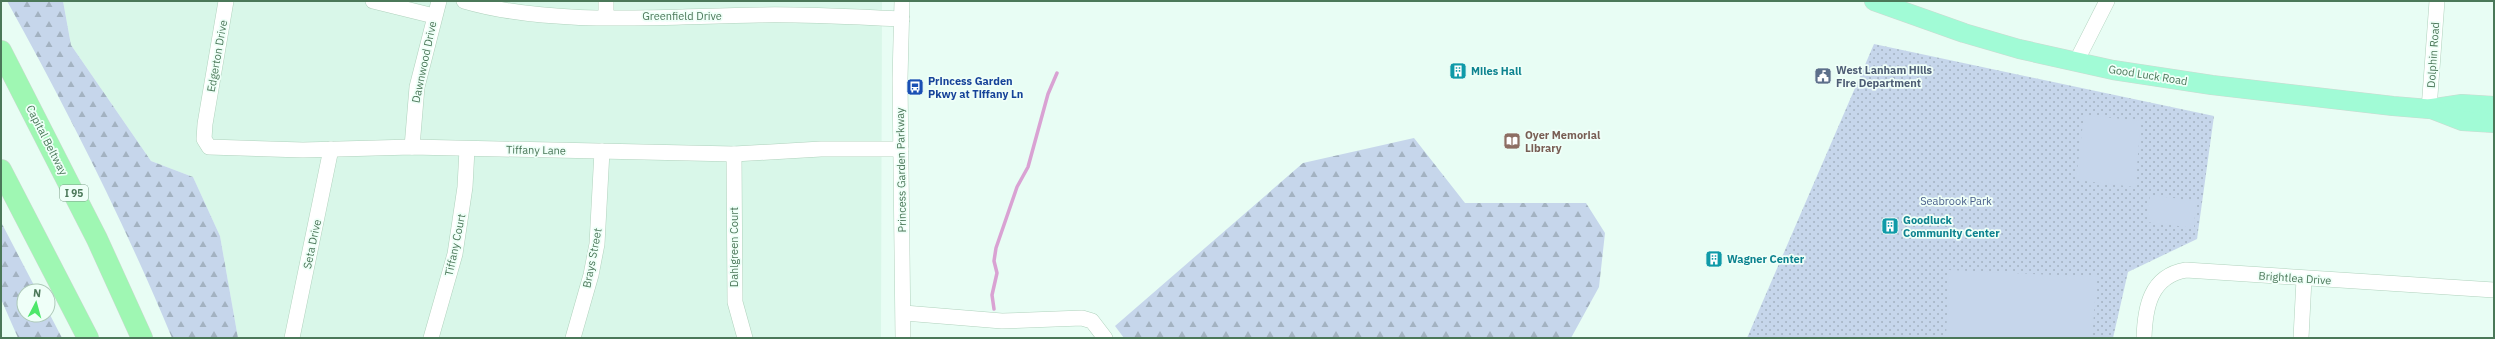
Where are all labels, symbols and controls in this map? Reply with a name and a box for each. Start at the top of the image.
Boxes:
street label: Greenfield Drive [642,9,722,23]
street label: Edgerton Drive [204,19,230,93]
street label: Dawnwood Drive [409,20,439,104]
street label: Dolphin Road [2424,22,2442,88]
building icon: Miles Hall [1448,61,1468,81]
street label: Good Luck Road [2107,62,2189,88]
place label: West Lanham Hills Fire Department [1836,63,1932,90]
place label: Miles Hall [1471,64,1522,78]
public building icon: West Lanham Hills Fire Department [1813,66,1833,86]
place label: Princess Garden Pkwy at Tiffany Ln [928,74,1023,101]
bus stop icon: Princess Garden Pkwy at Tiffany Ln [905,77,925,97]
street label: Capital Beltway [23,103,71,178]
street label: Princess Garden Parkway [893,107,909,233]
place label: Oyer Memorial Library [1525,128,1601,155]
library icon: Oyer Memorial Library [1502,131,1522,151]
street label: Tiffany Lane [506,142,566,158]
road number: I 95 [60,185,88,201]
park label: Seabrook Park [1920,194,1992,208]
street label: Dahlgreen Court [727,207,741,287]
street label: Tiffany Court [442,212,468,278]
place label: Goodluck Community Center [1903,213,2000,240]
building icon: Goodluck Community Center [1880,216,1900,236]
street label: Seta Drive [300,218,324,270]
street label: Brays Street [579,227,605,289]
building icon: Wagner Center [1704,249,1724,269]
place label: Wagner Center [1727,252,1805,266]
street label: Brightlea Drive [2258,268,2332,288]
north arrow [16,283,56,323]
text: N [32,286,42,300]

